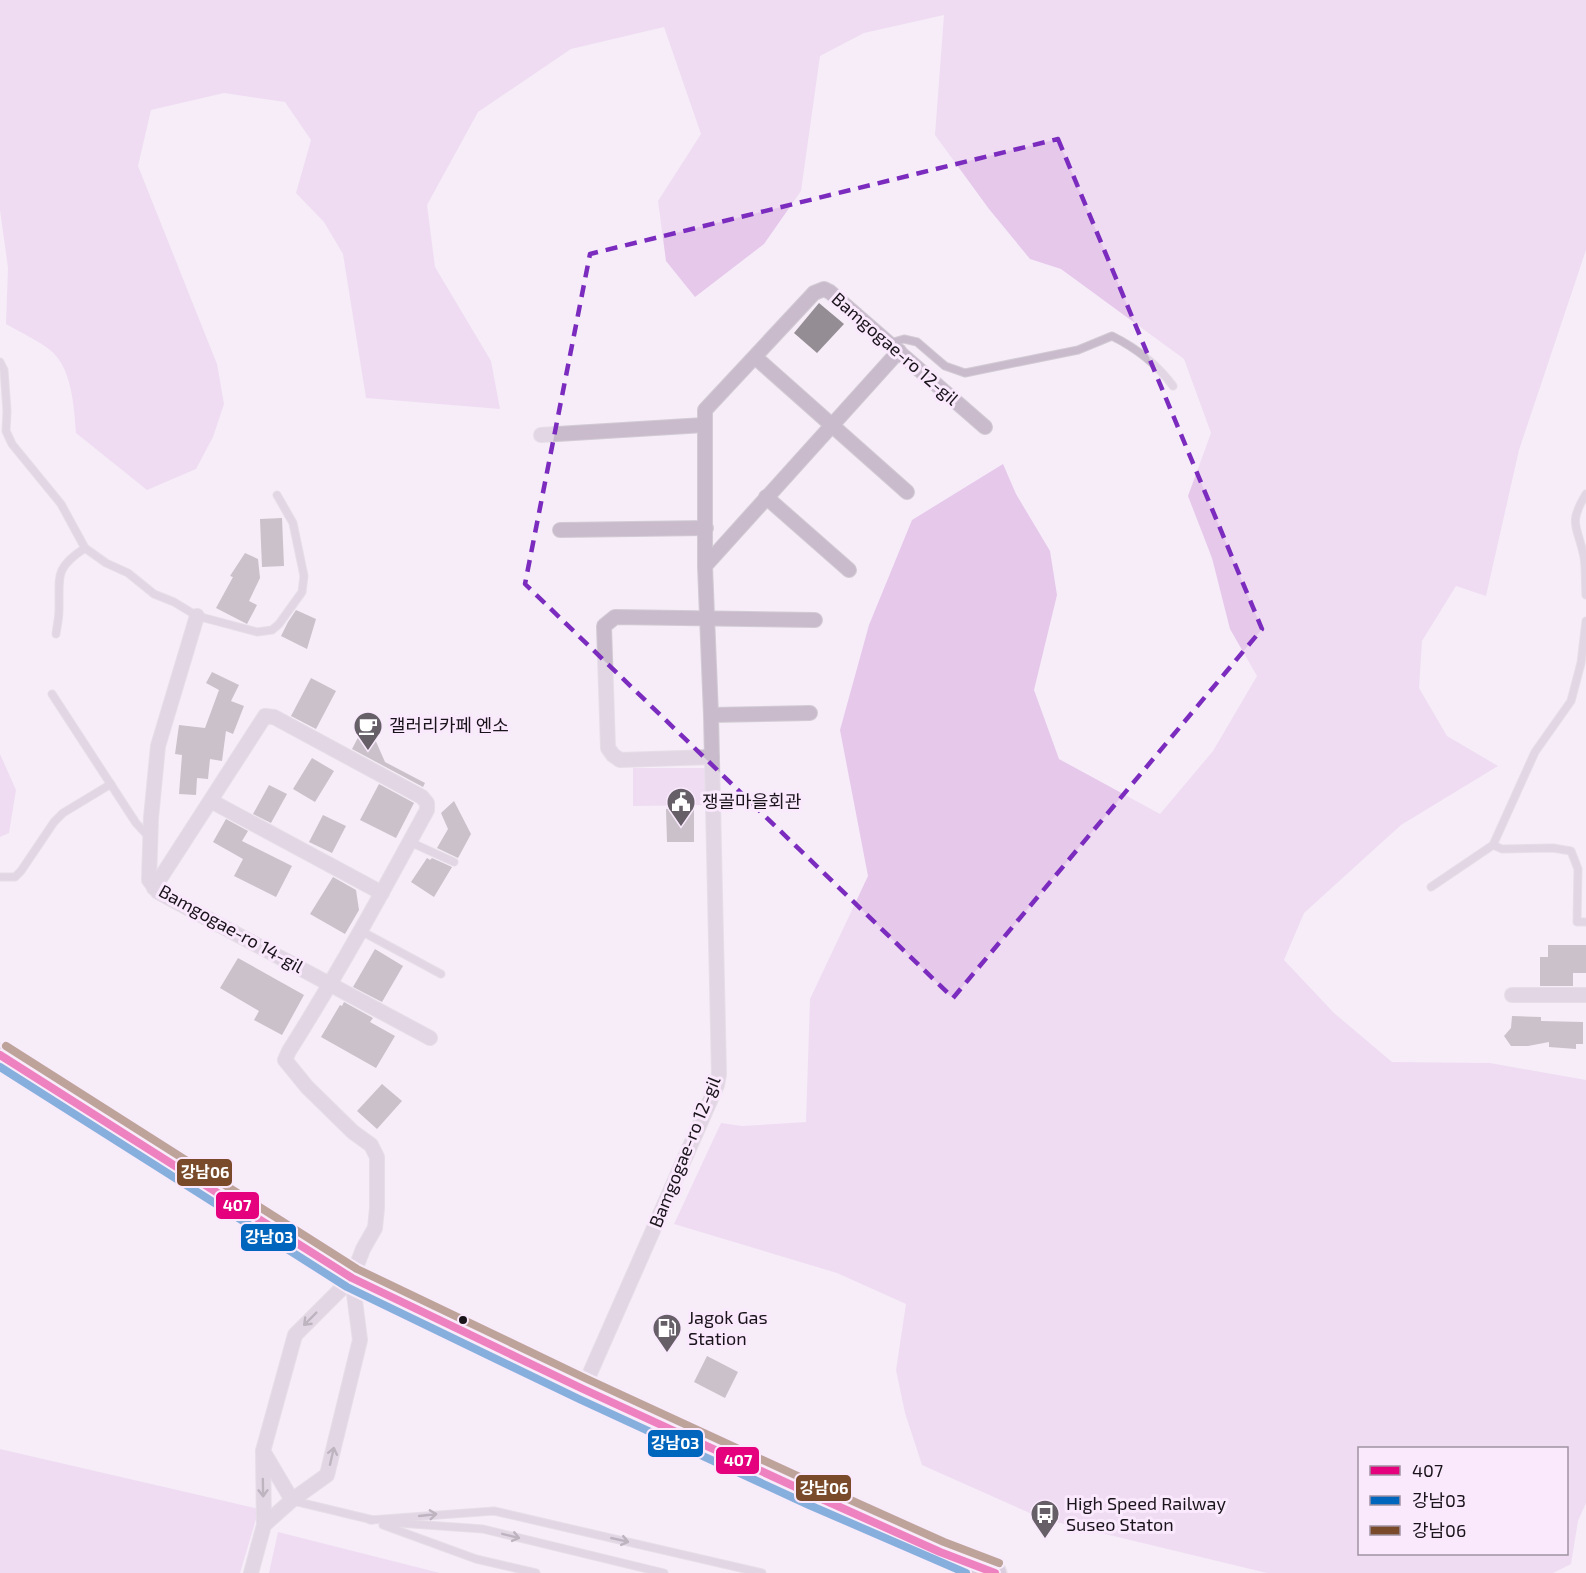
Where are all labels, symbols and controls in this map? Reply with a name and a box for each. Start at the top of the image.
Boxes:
street label: Bamgogae-ro 12-gil [828,287,964,410]
cafe icon: 갤러리카페 엔소 [352,710,384,752]
place label: 갤러리카페 엔소 [389,714,509,736]
public building icon: 쟁골마을회관 [665,786,697,828]
place label: 쟁골마을회관 [702,790,802,812]
street label: Bamgogae-ro 14-gil [155,879,308,977]
street label: Bamgogae-ro 12-gil [644,1072,725,1230]
line badge: 강남06 [176,1158,233,1187]
text: 강남06 [181,1162,229,1181]
line badge: 407 [215,1191,260,1220]
text: 407 [223,1195,252,1214]
line badge: 강남03 [240,1223,297,1252]
text: 강남03 [245,1227,293,1246]
place label: Jagok Gas Station [688,1306,768,1349]
one-way arrow [303,1312,318,1327]
fuel station icon: Jagok Gas Station [651,1312,683,1354]
unlabelled marker [457,1314,469,1326]
line badge: 강남03 [647,1429,704,1458]
text: 강남03 [651,1433,699,1452]
one-way arrow [327,1446,339,1465]
line badge: 407 [715,1446,760,1475]
legend [1358,1447,1568,1555]
text: 407 [724,1450,753,1469]
text: 407 [1412,1459,1443,1481]
line badge: 강남06 [795,1474,852,1502]
one-way arrow [258,1477,269,1497]
text: 강남06 [800,1478,848,1497]
text: 강남03 [1412,1489,1466,1511]
place label: High Speed Railway Suseo Staton [1066,1492,1226,1535]
bus stop icon: High Speed Railway Suseo Staton [1029,1498,1061,1540]
one-way arrow [418,1509,437,1520]
text: 강남06 [1412,1519,1466,1541]
one-way arrow [501,1530,520,1542]
one-way arrow [610,1534,629,1546]

